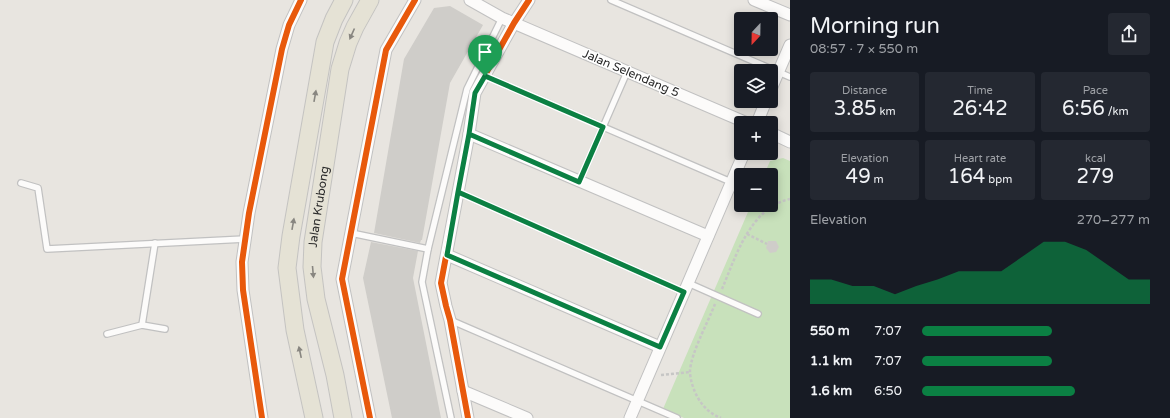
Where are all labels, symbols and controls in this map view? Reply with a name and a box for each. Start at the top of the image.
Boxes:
north arrow [734,12,778,56]
map controls [734,12,778,212]
text: Morning run [810,13,940,39]
button: share [1108,13,1150,55]
one-way arrow [349,29,355,40]
pin [468,35,502,76]
icon: arrive [474,41,496,63]
text: 08:57 · 7 × 550 m [810,41,918,57]
street label: Jalan Selendang 5 [581,46,681,100]
button: layers [734,64,778,108]
text: Distance [842,84,887,97]
text: Time [967,84,993,97]
text: Pace [1083,84,1108,97]
one-way arrow [312,90,318,102]
text: 3.85 [834,97,877,121]
text: 26:42 [952,97,1008,121]
text: 6:56 [1062,97,1105,121]
text: km [877,105,896,118]
text: /km [1105,105,1129,118]
button: + [734,116,778,160]
text: Elevation [841,152,889,165]
text: Heart rate [954,152,1006,165]
text: kcal [1085,152,1106,165]
street label: Jalan Krubong [306,165,332,248]
text: 49 [846,165,871,189]
text: 164 [948,165,985,189]
text: 279 [1076,165,1114,189]
button: − [734,168,778,212]
text: m [871,173,884,186]
text: bpm [985,173,1012,186]
text: Elevation [810,212,867,228]
text: 270–277 m [1077,212,1150,228]
one-way arrow [290,218,296,230]
one-way arrow [310,266,316,278]
text: 550 m [810,323,850,339]
text: 7:07 [874,323,902,339]
one-way arrow [297,346,303,359]
text: 1.1 km [810,353,852,369]
text: 7:07 [874,353,902,369]
text: 1.6 km [810,383,852,399]
text: 6:50 [874,383,902,399]

